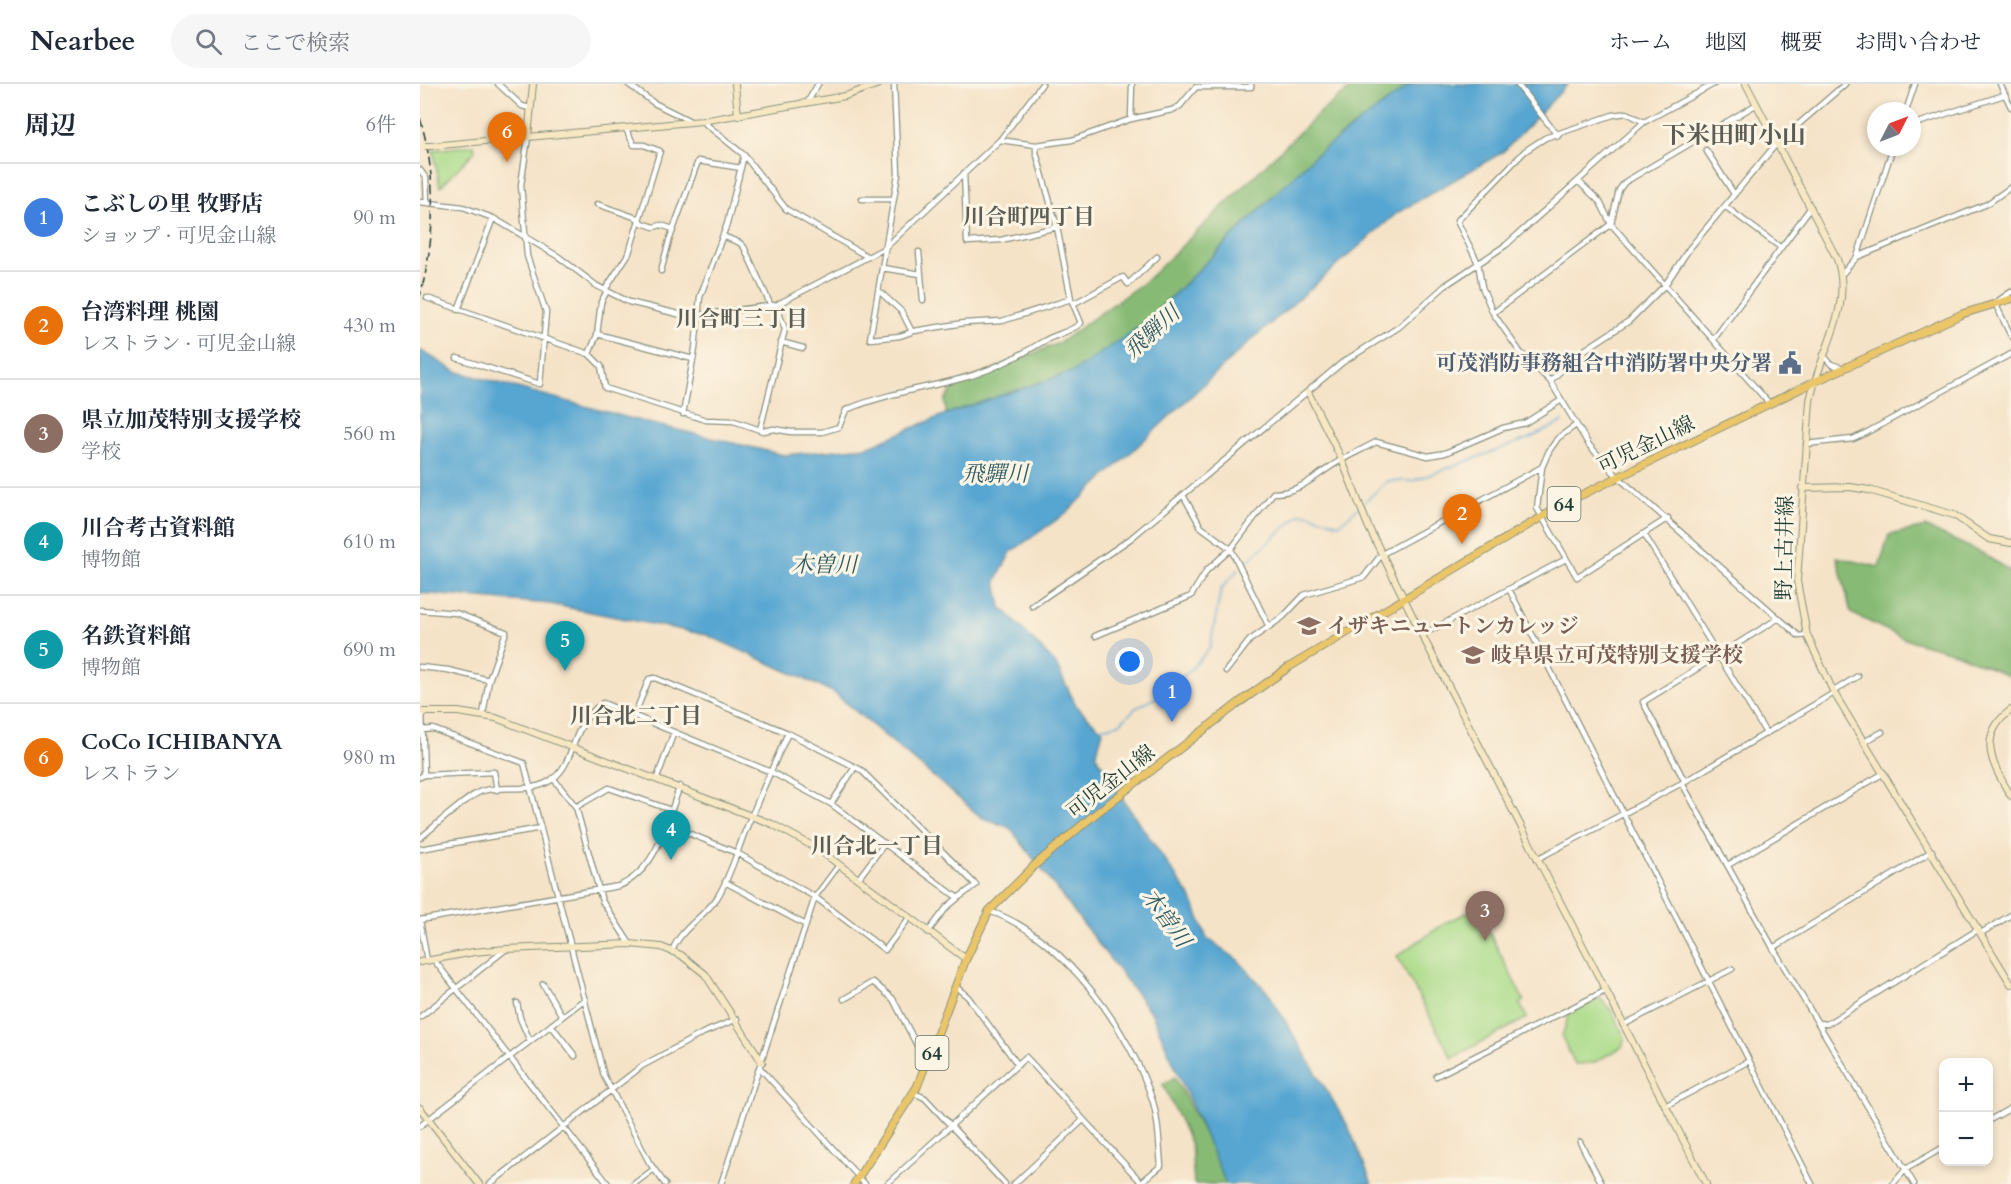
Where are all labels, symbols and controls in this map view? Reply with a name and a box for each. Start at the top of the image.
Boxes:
search box [171,14,591,68]
text: Nearbee [30,22,135,60]
icon: search [192,25,225,58]
text: ここで検索 [240,28,350,58]
text: ホーム [1609,28,1672,57]
text: 地図 [1705,28,1747,57]
text: 概要 [1780,28,1822,57]
text: お問い合わせ [1855,28,1981,57]
north arrow [1867,102,1921,156]
text: 周辺 [24,108,76,143]
text: 6件 [366,111,396,138]
pin: 6 [488,112,526,162]
district label: 下米田町小山 [1662,119,1806,152]
text: こぶしの里 牧野店 [81,189,263,219]
district label: 川合町四丁目 [963,202,1095,232]
text: 1 [38,204,49,231]
text: 90 m [353,204,396,231]
text: ショップ · 可児金山線 [81,222,276,249]
text: 台湾料理 桃園 [81,297,219,327]
water label: 飛騨川 [1117,297,1188,365]
district label: 川合町三丁目 [676,304,808,334]
text: 2 [38,312,49,339]
text: 430 m [343,312,396,339]
text: レストラン · 可児金山線 [81,330,296,357]
place label: 可茂消防事務組合中消防署中央分署 [1436,349,1772,378]
public building icon: 可茂消防事務組合中消防署中央分署 [1777,350,1803,376]
text: 県立加茂特別支援学校 [81,405,301,435]
street label: 可児金山線 [1592,409,1700,481]
text: 3 [38,420,49,447]
text: 560 m [343,420,396,447]
text: 学校 [81,438,121,465]
water label: 飛驒川 [962,459,1030,489]
road number: 64 [1548,487,1580,521]
pin: 2 [1442,494,1482,544]
street label: 野上古井線 [1770,495,1800,601]
text: 川合考古資料館 [81,513,235,543]
text: 4 [38,528,49,555]
text: 610 m [343,528,396,555]
text: 博物館 [81,546,141,573]
water label: 木曽川 [791,550,859,580]
place label: イザキニュートンカレッジ [1327,612,1579,641]
school or university icon: イザキニュートンカレッジ [1296,613,1322,639]
text: 名鉄資料館 [81,621,191,651]
pin: 5 [546,622,584,671]
text: 5 [38,636,49,663]
text: 690 m [343,636,396,663]
place label: 岐阜県立可茂特別支援学校 [1491,641,1743,670]
school or university icon: 岐阜県立可茂特別支援学校 [1460,642,1486,668]
your location [1115,647,1144,676]
text: 博物館 [81,654,141,681]
pin: 1 [1152,672,1191,722]
district label: 川合北二丁目 [570,701,702,731]
text: CoCo ICHIBANYA [81,727,283,757]
street label: 可児金山線 [1061,738,1161,826]
text: 6 [38,744,49,771]
text: 980 m [343,744,396,771]
text: レストラン [81,760,180,787]
pin: 4 [652,810,690,860]
district label: 川合北一丁目 [811,831,943,861]
water label: 木曽川 [1134,882,1199,955]
pin: 3 [1466,892,1504,941]
road number: 64 [916,1036,948,1070]
map controls [1939,1058,1993,1166]
button: + [1939,1058,1993,1112]
button: − [1939,1112,1993,1166]

